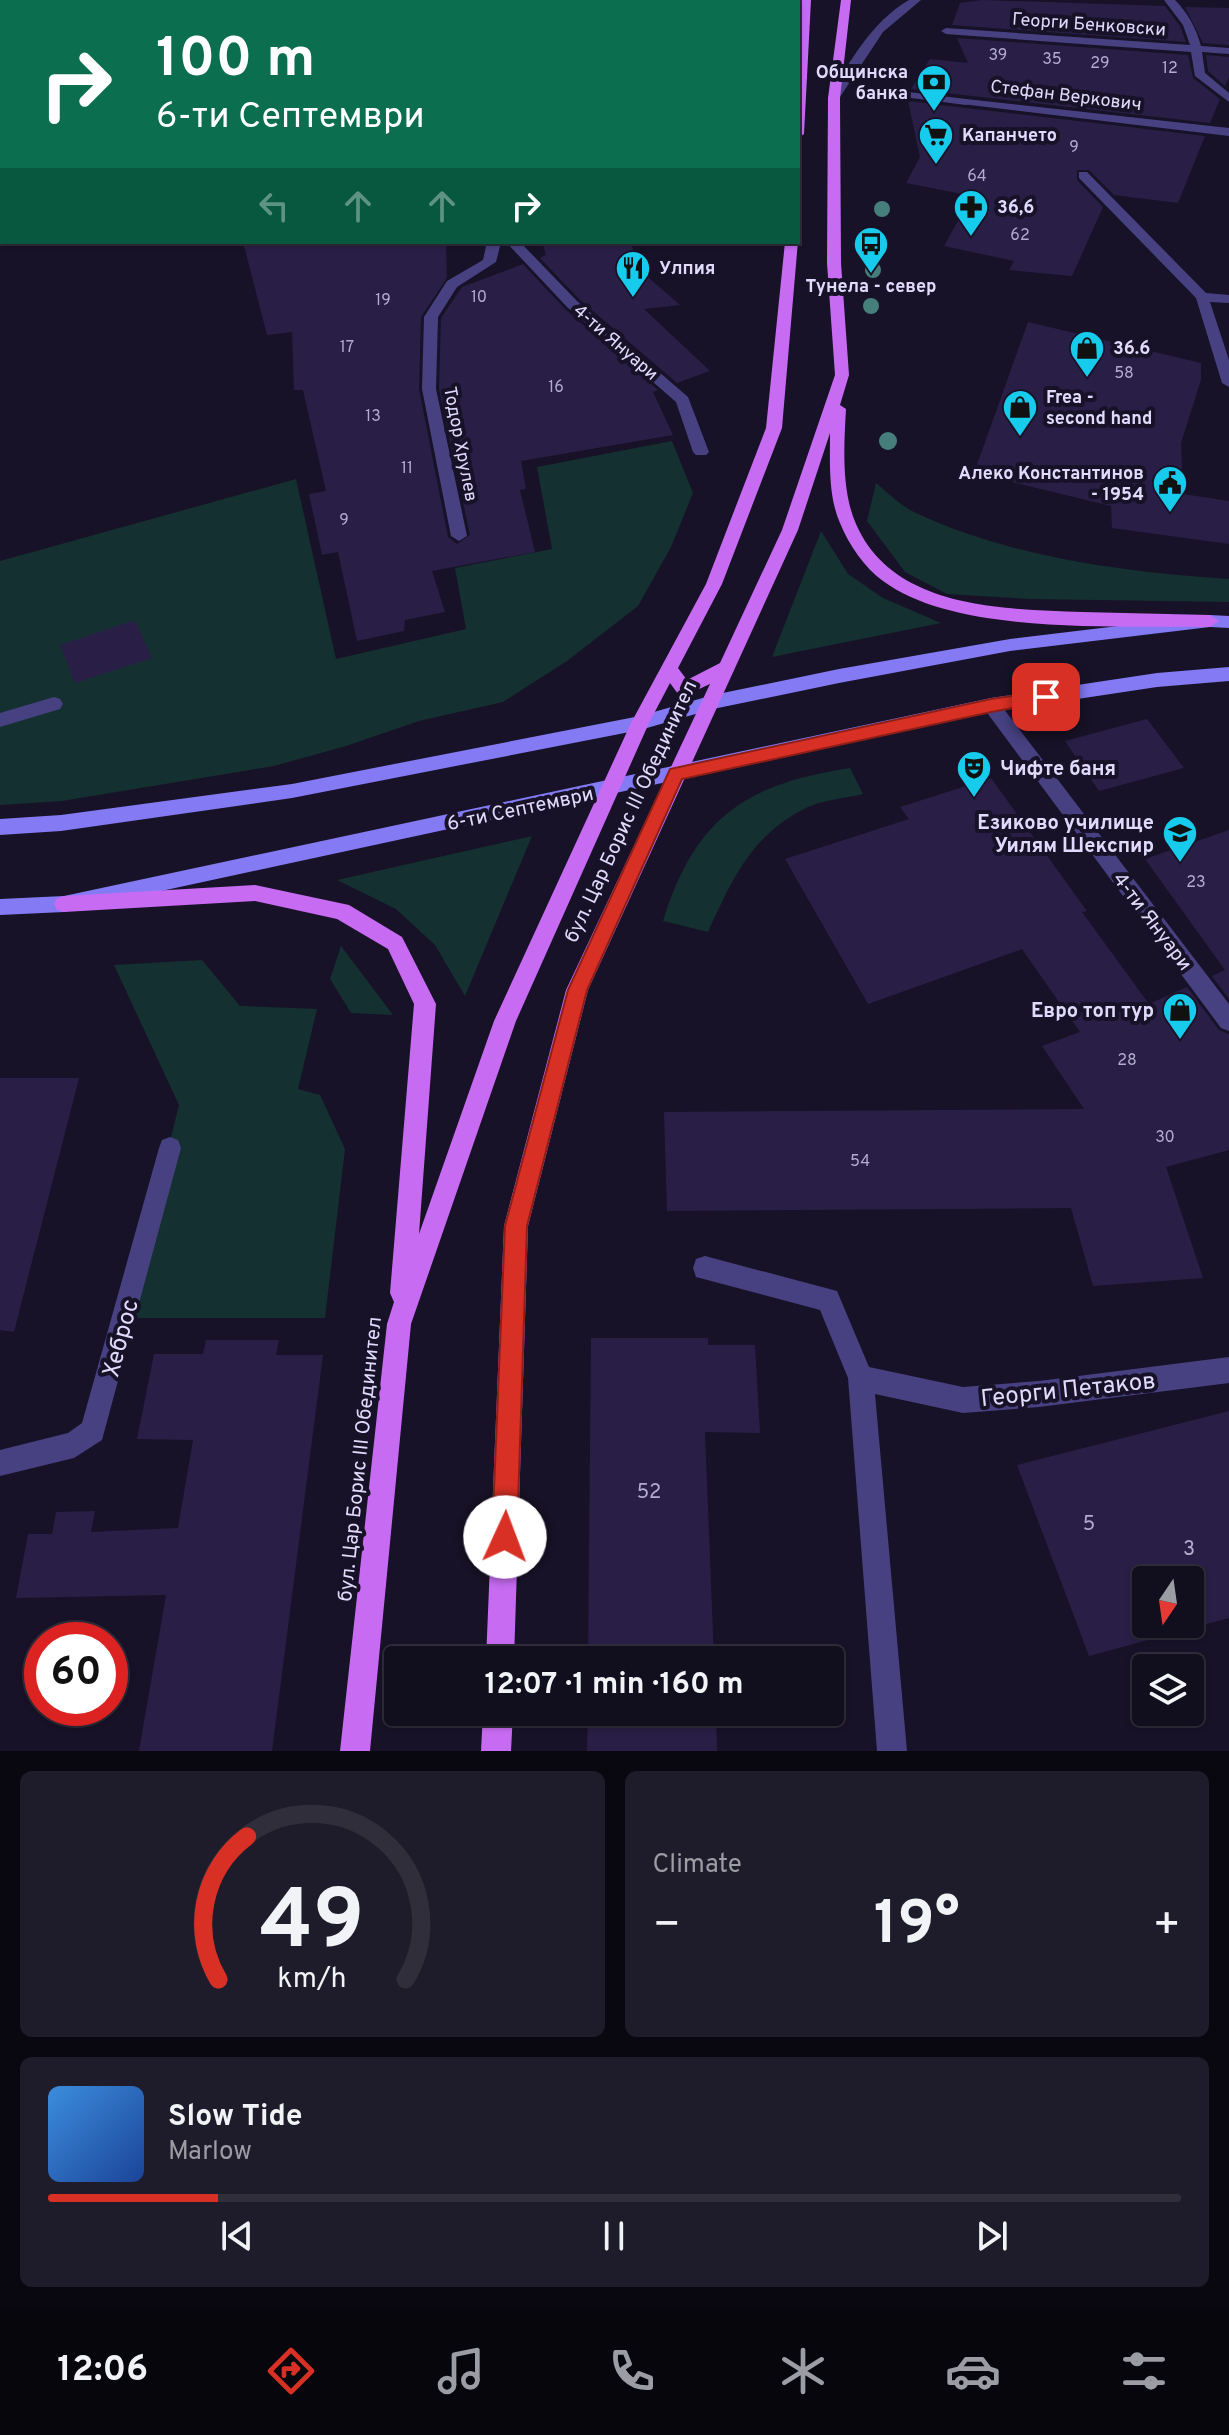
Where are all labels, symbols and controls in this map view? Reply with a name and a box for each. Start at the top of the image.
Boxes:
street label: Георги Бенковски [1011,9,1167,42]
text: 100 m [156,26,315,96]
icon: right [24,32,128,136]
house number: 39 [989,46,1007,66]
house number: 35 [1042,50,1062,70]
house number: 29 [1090,54,1110,74]
house number: 12 [1162,59,1178,79]
place label: Общинска банка [816,62,908,106]
bank icon: Общинска банка [915,63,953,113]
street label: Стефан Веркович [989,76,1143,117]
text: 6-ти Септември [156,95,425,141]
supermarket icon: Капанчето [917,116,955,166]
place label: Капанчето [962,125,1057,148]
house number: 9 [1069,138,1079,158]
house number: 64 [967,167,987,187]
icon: left [252,184,296,228]
icon: ahead [336,184,380,228]
icon: ahead [420,184,464,228]
icon: right [504,184,548,228]
pharmacy icon: 36,6 [952,188,990,238]
place label: 36,6 [997,197,1034,220]
bus stop icon: Тунела - север [852,225,890,275]
house number: 62 [1010,226,1030,246]
restaurant icon: Улпия [614,249,652,299]
place label: Улпия [659,258,715,281]
place label: Тунела - север [806,276,936,299]
house number: 10 [471,288,487,308]
house number: 19 [375,291,391,311]
street label: 4-ти Януари [568,300,662,386]
shop icon: 36.6 [1068,329,1106,379]
house number: 17 [340,338,354,358]
place label: 36.6 [1113,338,1150,361]
house number: 58 [1114,364,1134,384]
house number: 16 [548,378,564,398]
street label: Тодор Хрулев [437,385,482,504]
place label: Frea - second hand [1046,387,1152,431]
shop icon: Frea - second hand [1001,388,1039,438]
house number: 13 [365,407,381,427]
house number: 11 [401,459,413,479]
place label: Алеко Константинов - 1954 [958,463,1144,507]
public building icon: Алеко Константинов - 1954 [1151,464,1189,514]
house number: 9 [339,511,349,531]
pin [1012,663,1080,731]
icon: arrive [1024,675,1068,719]
street label: бул. Цар Борис III Обединител [560,677,704,947]
theatre icon: Чифте баня [955,749,993,799]
place label: Чифте баня [1000,757,1116,783]
street label: 6-ти Септември [445,782,596,838]
place label: Езиково училище Уилям Шекспир [977,811,1154,860]
school or university icon: Езиково училище Уилям Шекспир [1161,814,1199,864]
street label: 4-ти Януари [1106,868,1197,977]
house number: 23 [1186,873,1206,893]
shop icon: Евро топ тур [1161,991,1199,1041]
place label: Евро топ тур [1031,999,1154,1025]
house number: 28 [1117,1051,1137,1071]
house number: 30 [1155,1128,1175,1148]
house number: 54 [850,1152,870,1172]
street label: Хеброс [97,1296,147,1381]
street label: бул. Цар Борис III Обединител [333,1316,389,1603]
street label: Георги Петаков [979,1367,1157,1415]
house number: 52 [637,1480,661,1506]
position arrow [463,1495,547,1579]
house number: 5 [1083,1512,1095,1538]
house number: 3 [1183,1537,1195,1563]
north arrow [1132,1566,1204,1638]
map controls [1132,1566,1204,1726]
speed limit sign: 60 [24,1622,128,1726]
button: layers [1132,1654,1204,1726]
text: 12:07 · 1 min · 160 m [485,1667,743,1704]
text: Climate [653,1849,742,1882]
text: 49 [260,1873,365,1978]
text: 19° [874,1889,960,1965]
text: − [653,1899,681,1955]
text: + [1153,1899,1181,1955]
text: km/h [278,1962,347,1998]
text: Slow Tide [168,2099,302,2136]
text: Marlow [168,2136,252,2169]
icon: previous [215,2214,259,2258]
icon: pause [592,2214,636,2258]
icon: next [970,2214,1014,2258]
icon: directions [263,2343,319,2399]
icon: music [433,2343,489,2399]
icon: phone [604,2343,660,2399]
icon: climate [775,2343,831,2399]
icon: car [945,2343,1001,2399]
icon: filters [1116,2343,1172,2399]
text: 12:06 [57,2348,148,2394]

